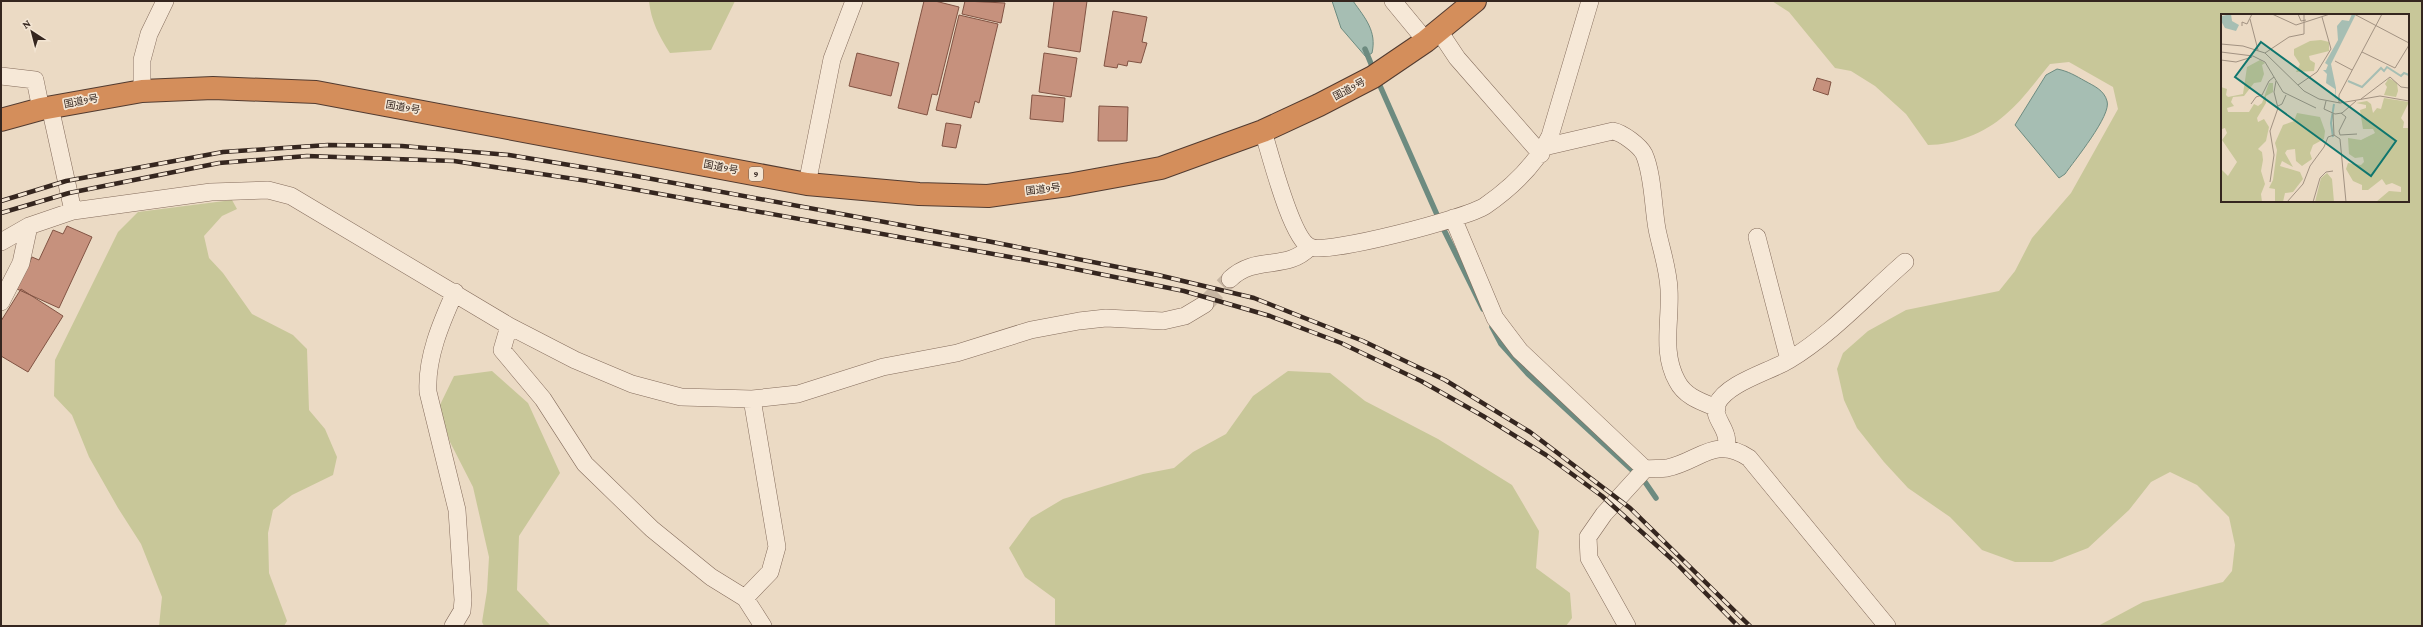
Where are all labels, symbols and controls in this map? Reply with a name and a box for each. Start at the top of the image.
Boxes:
north arrow [12,12,52,52]
inset map [2221,14,2409,202]
text: N [20,17,33,31]
street label: 国道9号 [1331,76,1367,102]
street label: 国道9号 [63,92,99,110]
street label: 国道9号 [385,99,421,115]
street label: 国道9号 [703,158,739,176]
road number: 9 [749,167,763,181]
street label: 国道9号 [1025,181,1061,197]

